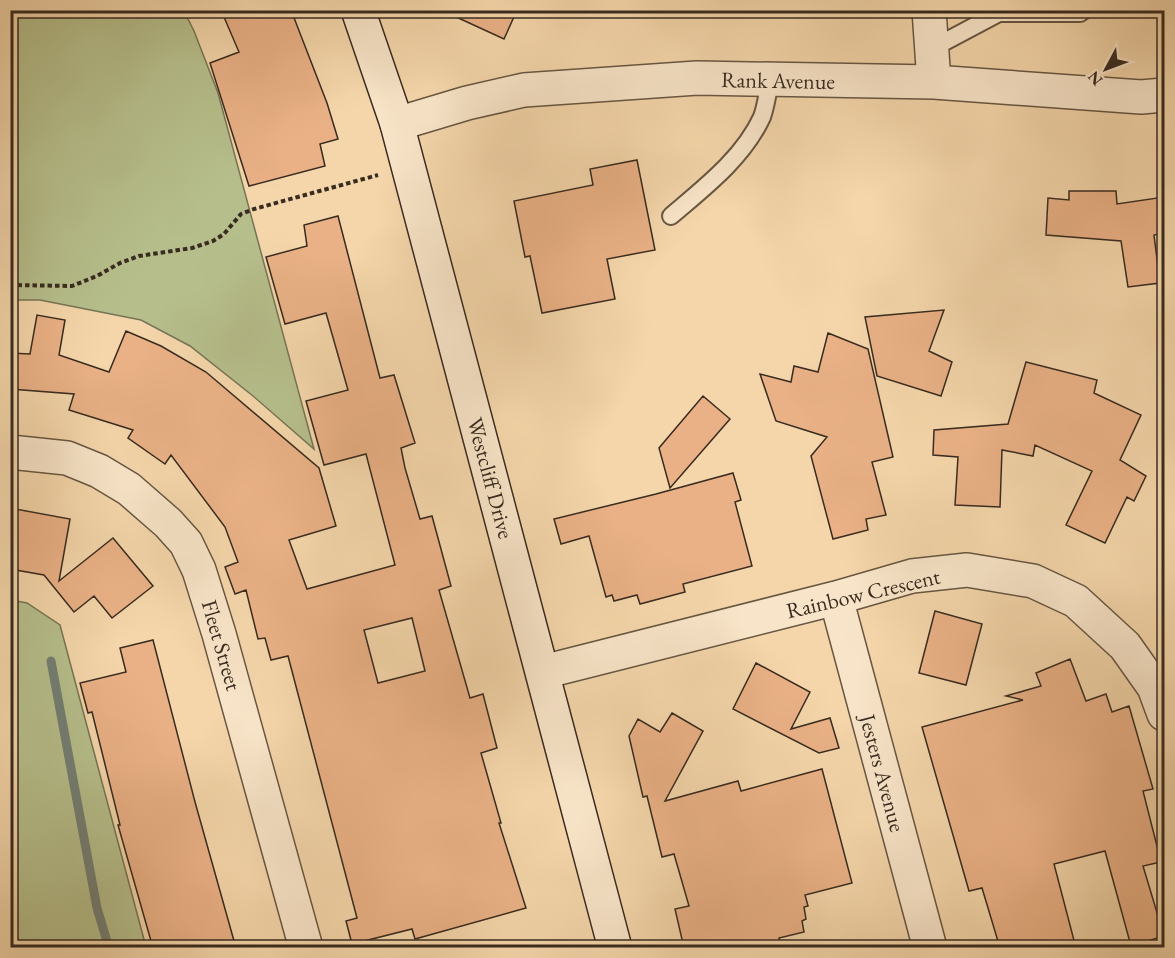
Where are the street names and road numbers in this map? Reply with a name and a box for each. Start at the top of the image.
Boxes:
street label: Rank Avenue [721,65,836,96]
street label: Westcliff Drive [460,414,521,542]
street label: Rainbow Crescent [783,562,943,625]
street label: Fleet Street [195,596,248,694]
street label: Jesters Avenue [852,709,912,836]

